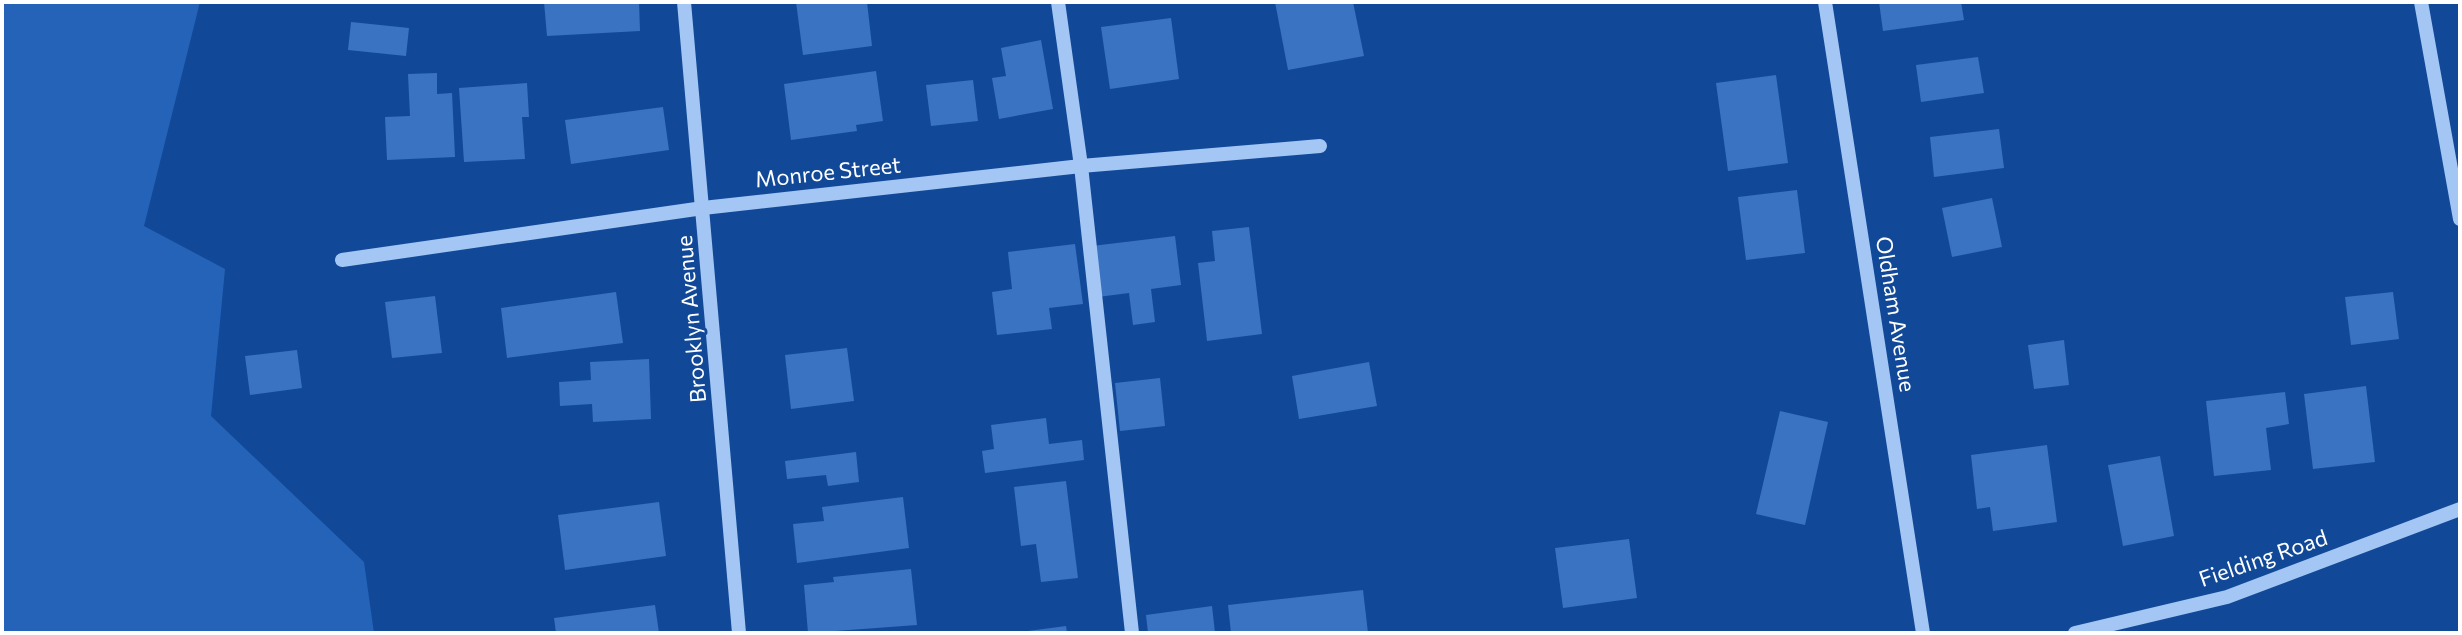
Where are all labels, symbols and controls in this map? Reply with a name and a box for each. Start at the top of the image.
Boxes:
street label: Monroe Street [754,150,902,193]
street label: Brooklyn Avenue [670,234,711,404]
street label: Oldham Avenue [1871,234,1922,394]
street label: Fielding Road [2195,523,2331,592]

